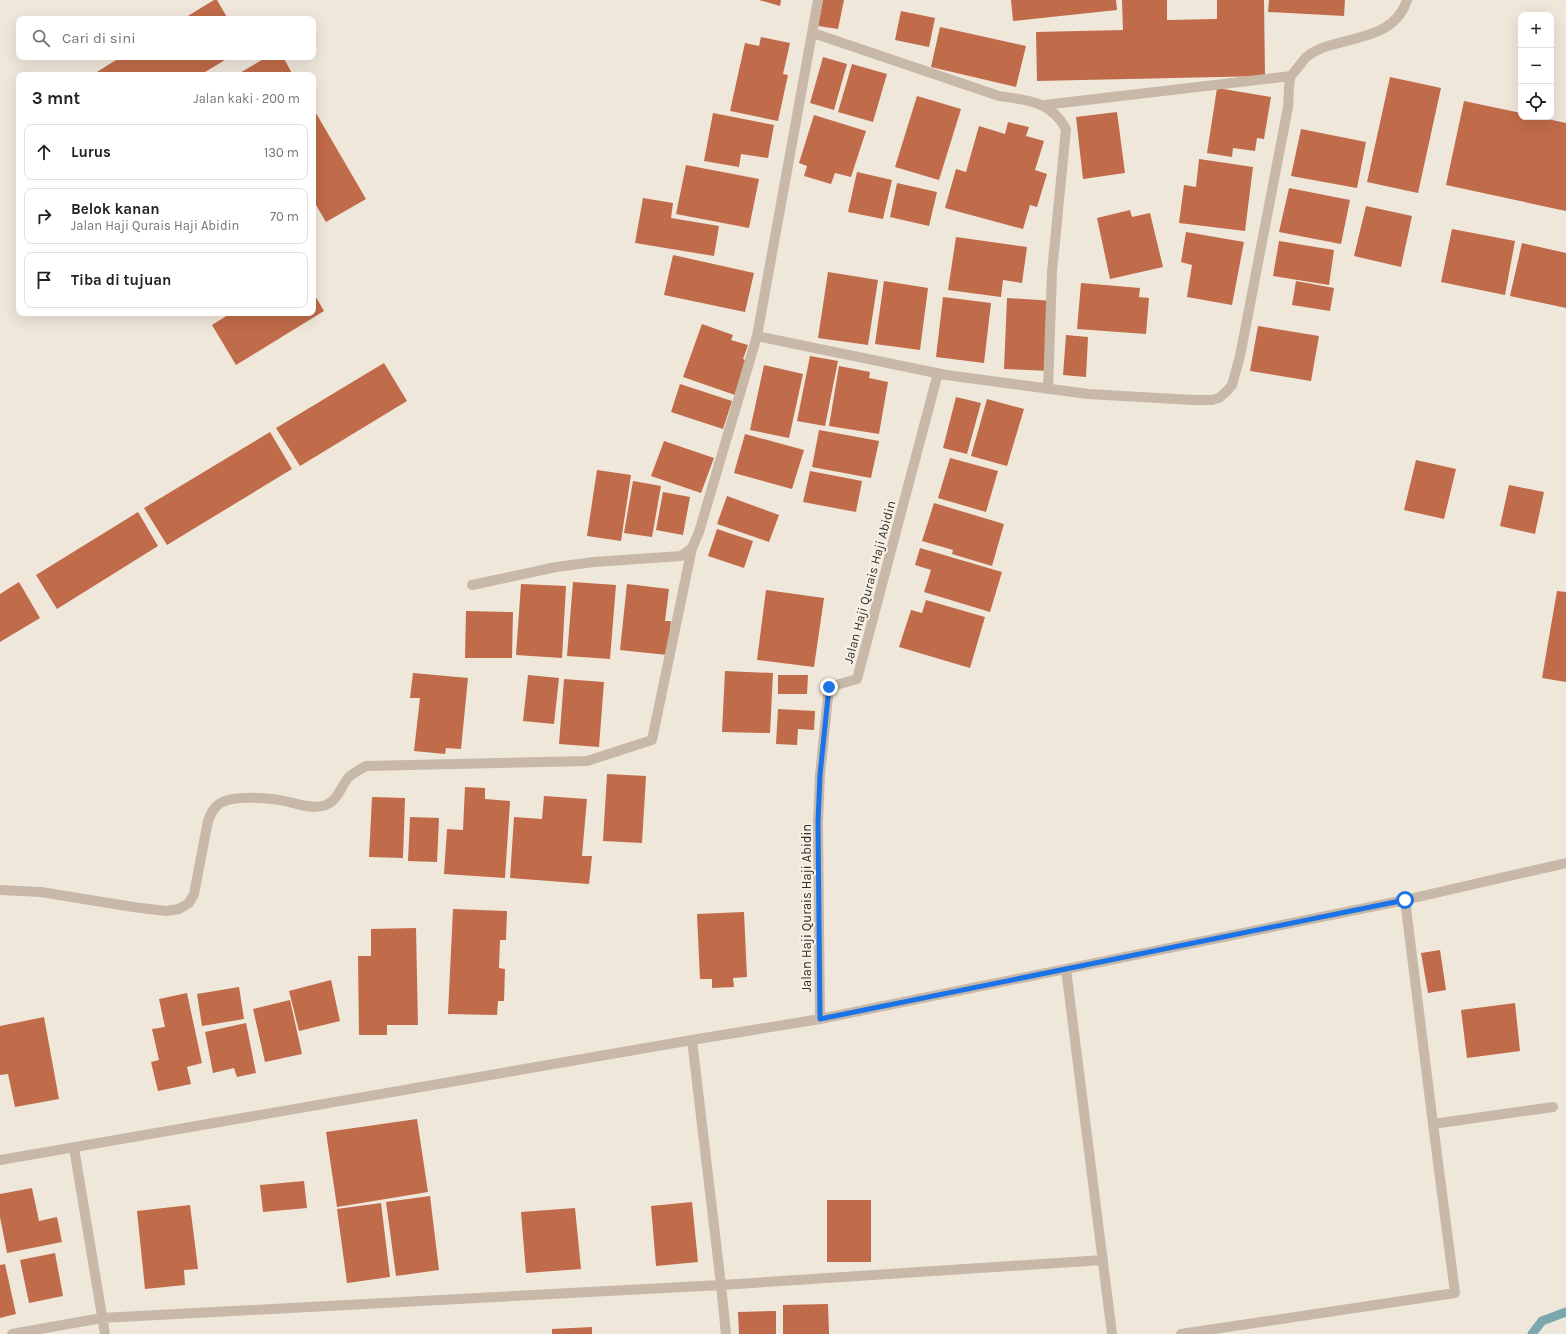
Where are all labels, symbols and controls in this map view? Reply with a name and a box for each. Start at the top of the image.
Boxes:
map controls [1518,12,1554,120]
button: + [1518,12,1554,48]
search box [16,16,316,60]
icon: search [30,27,52,49]
text: Cari di sini [62,29,136,47]
button: − [1518,48,1554,84]
button: locate [1518,84,1554,120]
text: 3 mnt [32,88,80,108]
text: Jalan kaki · 200 m [193,91,300,106]
icon: ahead [33,141,55,163]
text: Lurus [71,143,111,161]
text: 130 m [264,145,299,160]
text: Belok kanan [71,200,160,218]
icon: right [33,205,55,227]
text: 70 m [270,209,299,224]
text: Jalan Haji Qurais Haji Abidin [71,218,239,233]
icon: arrive [33,269,55,291]
text: Tiba di tujuan [71,271,171,289]
street label: Jalan Haji Qurais Haji Abidin [840,499,899,665]
route end [820,678,838,696]
street label: Jalan Haji Qurais Haji Abidin [799,824,814,992]
route start [1396,891,1414,909]

